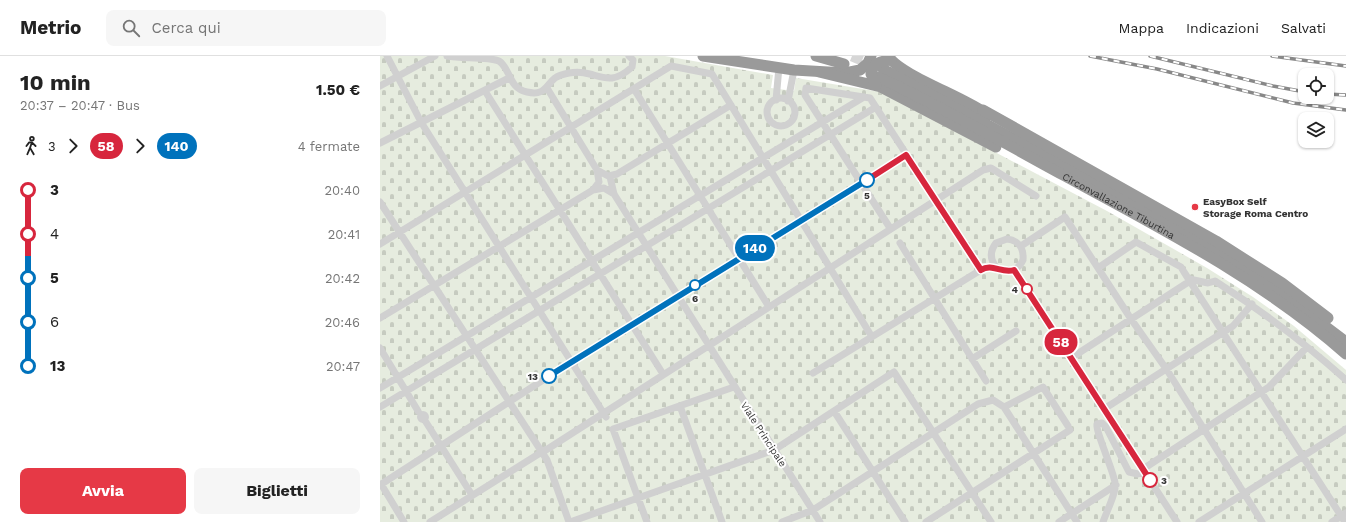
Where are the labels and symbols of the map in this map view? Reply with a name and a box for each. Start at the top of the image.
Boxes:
street label: Circonvallazione Tiburtina [1061,171,1177,241]
marker: 5 [859,172,875,188]
place label: 5 [864,190,870,201]
place label: EasyBox Self Storage Roma Centro [1203,196,1308,219]
marker: EasyBox Self Storage Roma Centro [1190,202,1200,212]
line badge: 140 [732,235,778,261]
marker: 6 [689,279,701,291]
marker: 4 [1021,283,1033,295]
place label: 4 [1012,284,1019,295]
place label: 6 [692,293,698,304]
line badge: 58 [1043,329,1079,355]
marker: 13 [541,368,557,384]
place label: 13 [528,371,538,382]
street label: Viale Principale [739,400,789,469]
marker: 3 [1142,472,1158,488]
place label: 3 [1161,475,1167,486]

